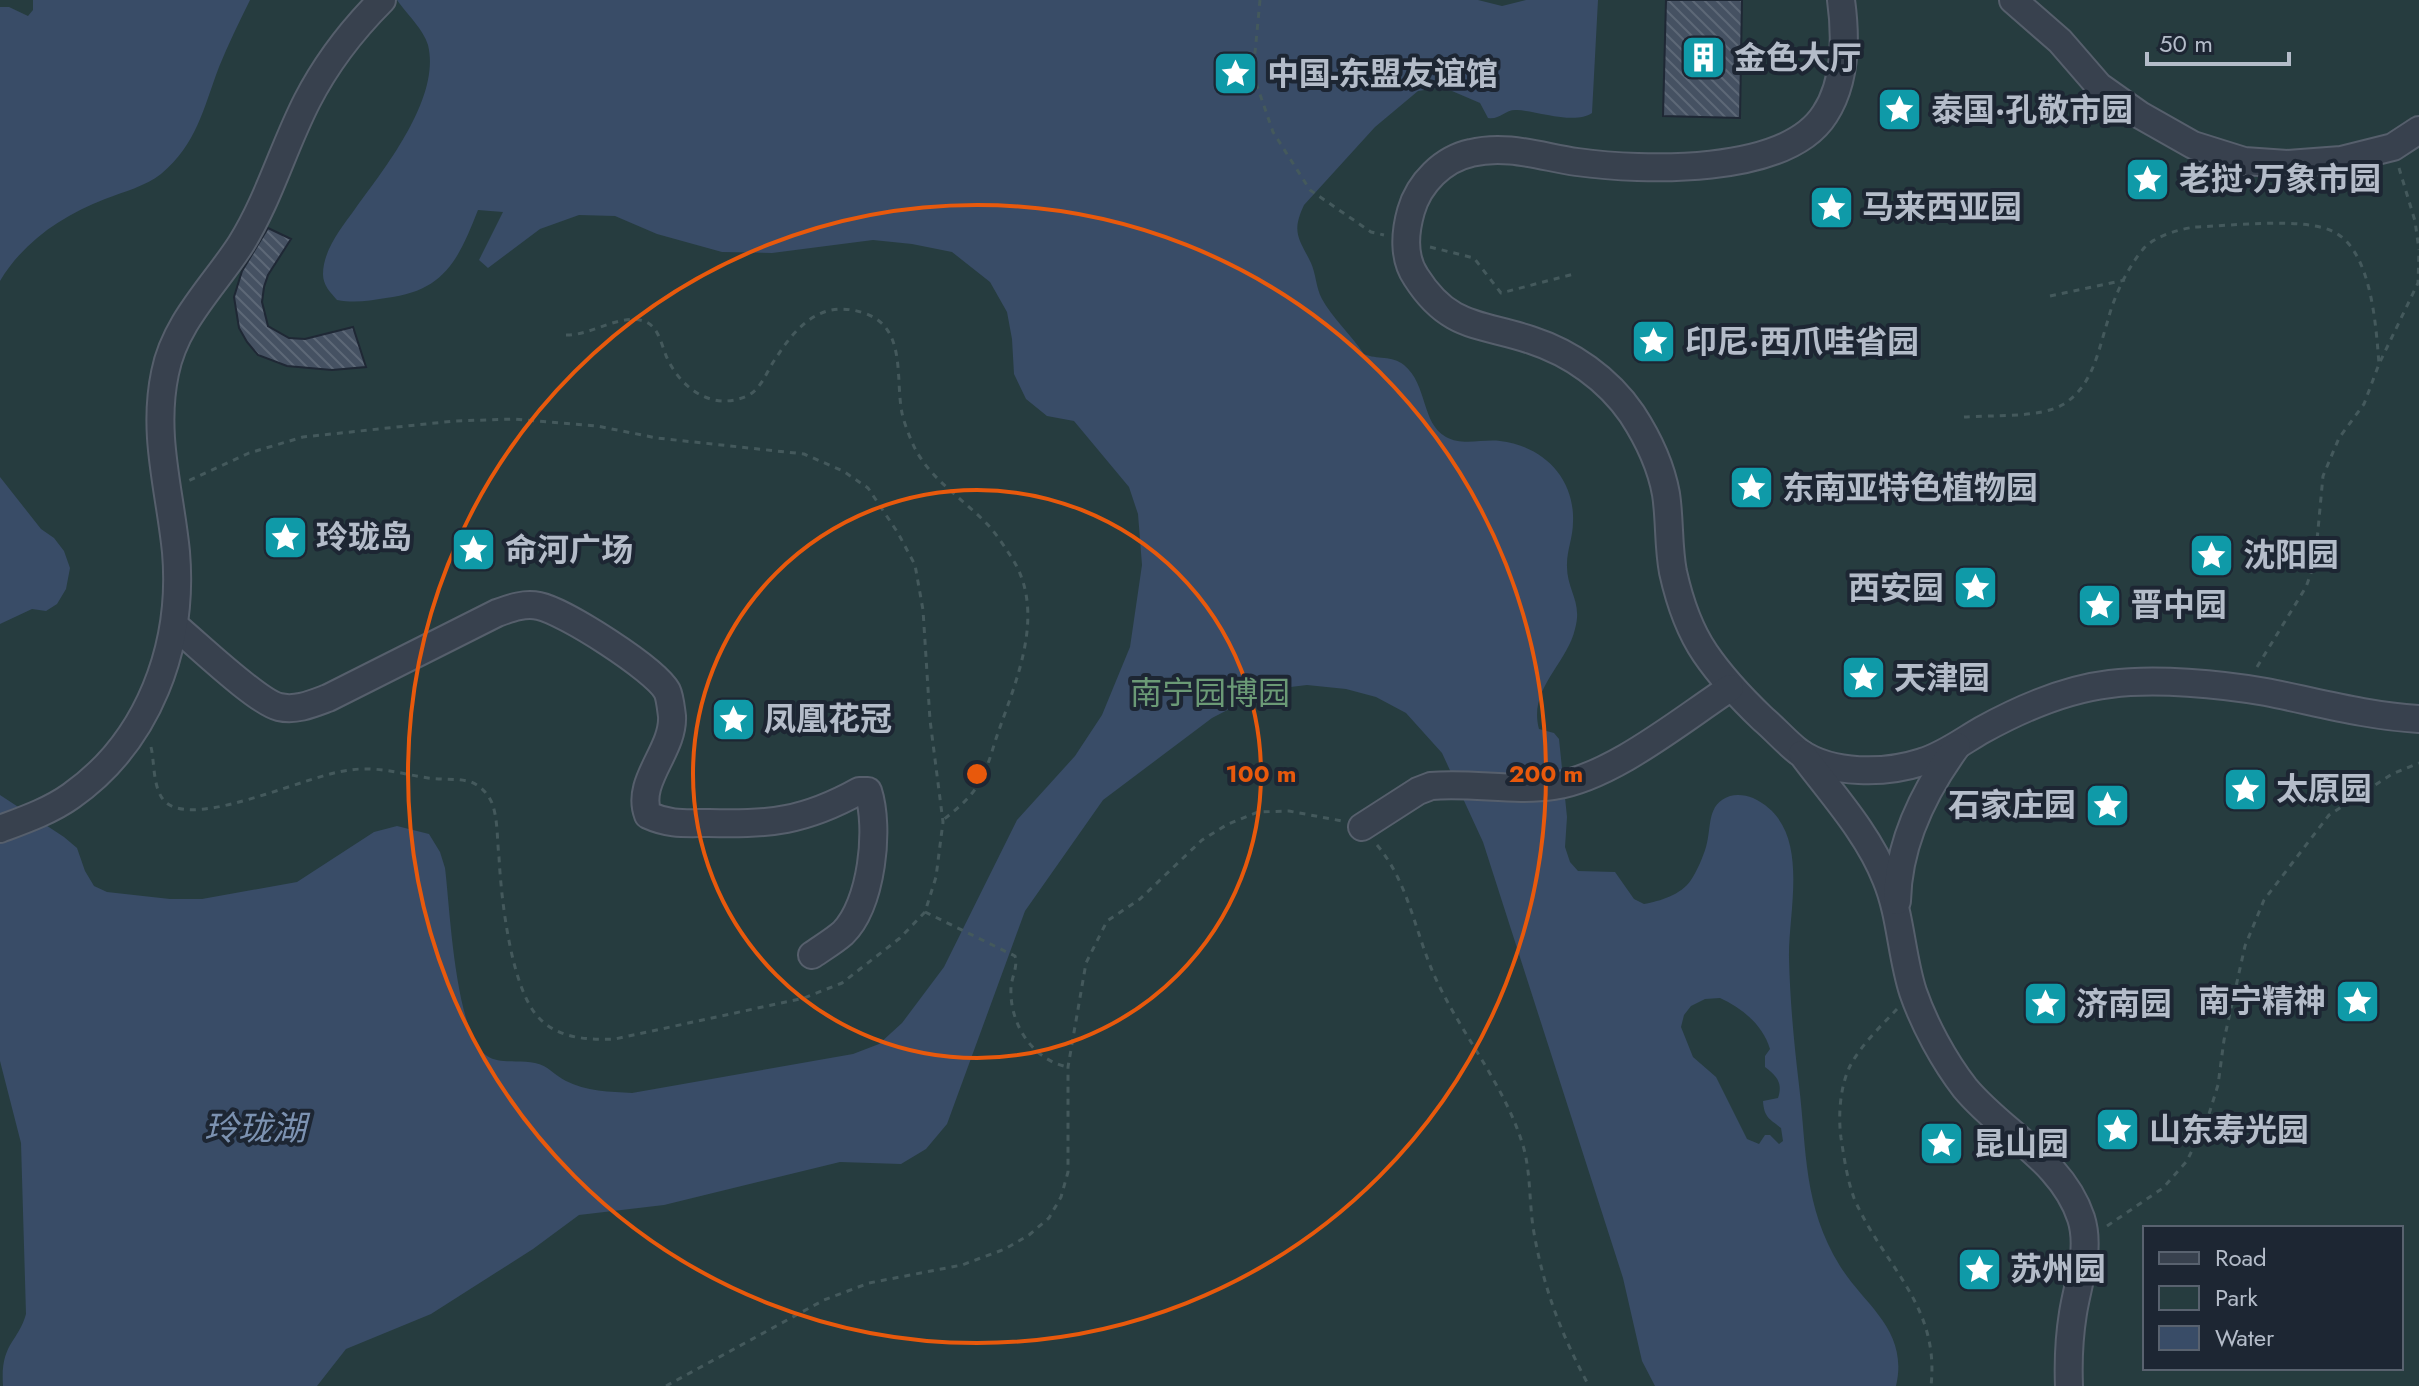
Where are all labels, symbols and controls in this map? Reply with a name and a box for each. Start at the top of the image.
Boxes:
scale bar [2147,16,2289,66]
text: 50 m [2159,26,2213,61]
building icon: 金色大厅 [1679,34,1727,82]
place label: 金色大厅 [1734,35,1862,81]
place icon: 中国-东盟友谊馆 [1212,50,1260,98]
place label: 中国-东盟友谊馆 [1267,51,1498,97]
place icon: 泰国·孔敬市园 [1876,86,1924,134]
place label: 泰国·孔敬市园 [1931,87,2133,133]
place icon: 老挝·万象市园 [2124,155,2172,203]
place label: 老挝·万象市园 [2179,156,2381,202]
place icon: 马来西亚园 [1807,183,1855,231]
place label: 马来西亚园 [1862,184,2022,230]
place icon: 印尼·西爪哇省园 [1630,318,1678,366]
place label: 印尼·西爪哇省园 [1685,319,1919,365]
place icon: 东南亚特色植物园 [1727,464,1775,512]
place label: 东南亚特色植物园 [1782,465,2038,511]
place icon: 玲珑岛 [261,513,309,561]
place label: 玲珑岛 [316,514,412,560]
place icon: 命河广场 [450,526,498,574]
place label: 命河广场 [505,527,633,573]
place icon: 沈阳园 [2188,531,2236,579]
place label: 沈阳园 [2243,532,2339,578]
place icon: 西安园 [1951,564,1999,612]
place label: 西安园 [1848,565,1944,611]
place icon: 晋中园 [2076,581,2124,629]
place label: 晋中园 [2131,582,2227,628]
place icon: 天津园 [1839,654,1887,702]
place label: 天津园 [1894,655,1990,701]
park label: 南宁园博园 [1130,670,1290,716]
place icon: 凤凰花冠 [709,695,757,743]
place label: 凤凰花冠 [764,696,892,742]
text: 100 m [1226,756,1296,791]
text: 200 m [1509,756,1583,791]
centre of rings [963,760,991,788]
place icon: 太原园 [2221,765,2269,813]
place label: 太原园 [2276,766,2372,812]
place icon: 石家庄园 [2083,781,2131,829]
place label: 石家庄园 [1948,782,2076,828]
place icon: 南宁精神 [2333,977,2381,1025]
place label: 南宁精神 [2198,978,2326,1024]
place icon: 济南园 [2021,980,2069,1028]
place label: 济南园 [2076,981,2172,1027]
water label: 玲珑湖 [204,1104,311,1153]
place icon: 山东寿光园 [2094,1106,2142,1154]
place label: 山东寿光园 [2149,1107,2309,1153]
place icon: 昆山园 [1918,1120,1966,1168]
place label: 昆山园 [1973,1121,2069,1167]
legend [2143,1226,2403,1370]
text: Road [2215,1240,2267,1275]
place icon: 苏州园 [1955,1245,2003,1293]
place label: 苏州园 [2010,1246,2106,1292]
text: Park [2215,1280,2258,1315]
text: Water [2215,1320,2275,1355]

